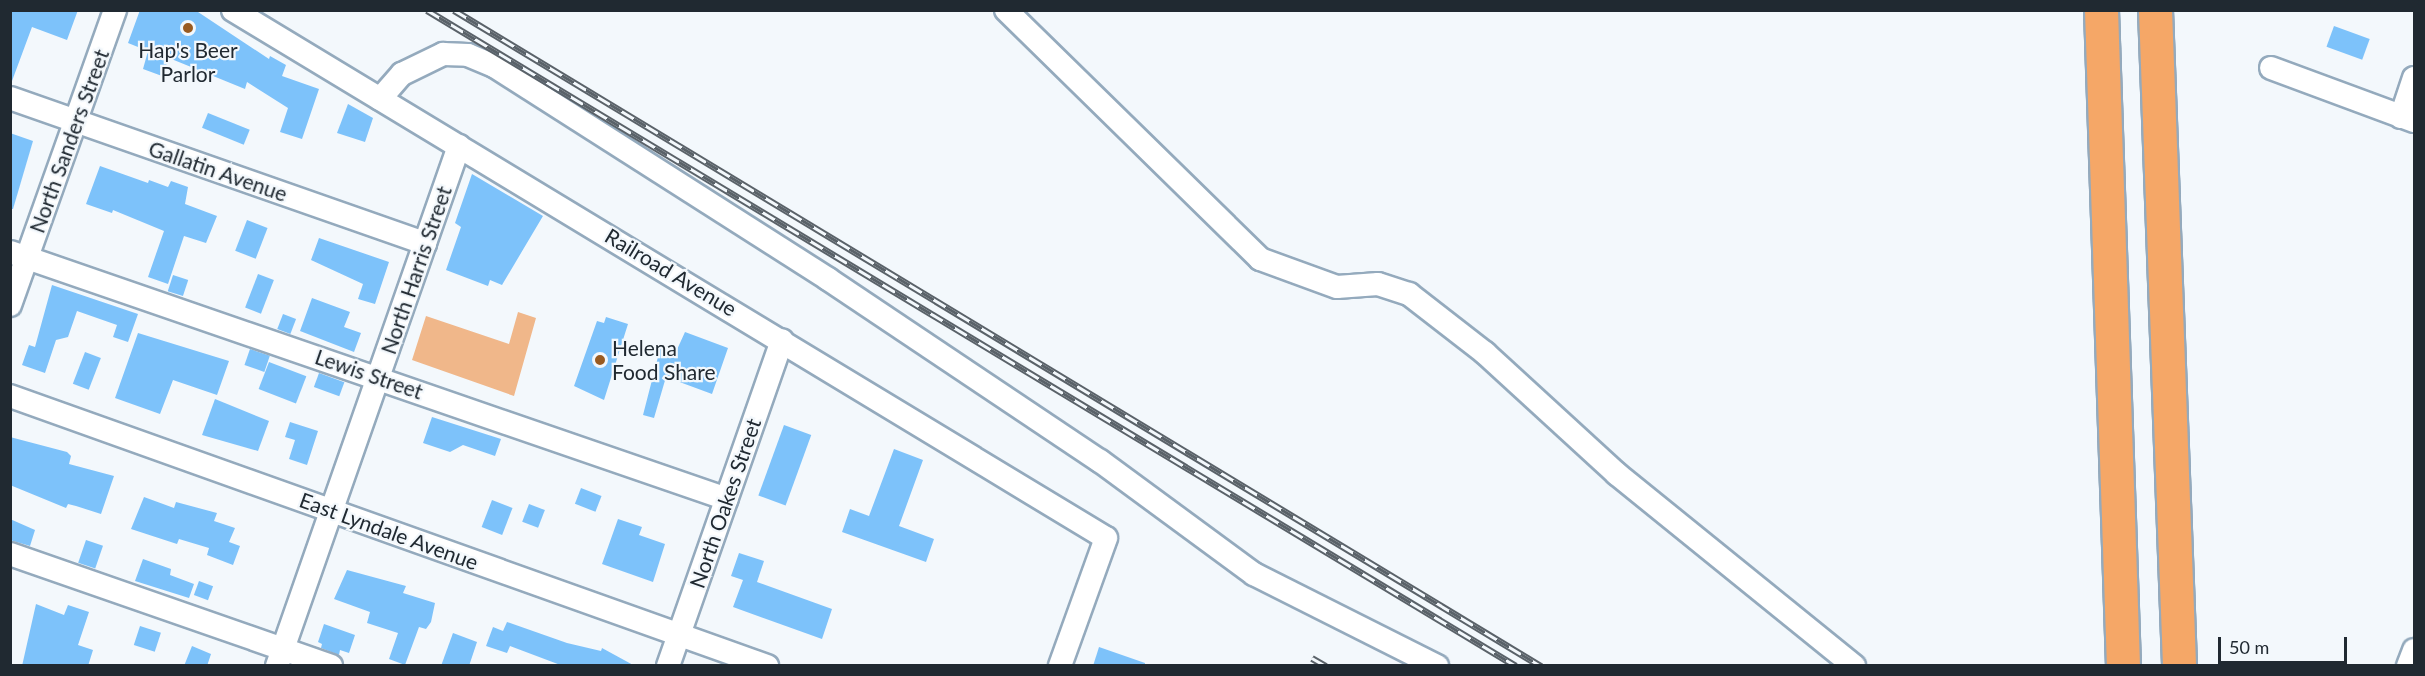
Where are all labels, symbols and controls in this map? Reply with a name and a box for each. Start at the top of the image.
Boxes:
marker: Hap's Beer Parlor [181,21,195,35]
place label: Hap's Beer Parlor [138,37,238,87]
street label: North Sanders Street [24,46,114,236]
street label: Gallatin Avenue [145,135,291,207]
street label: North Harris Street [375,183,457,357]
street label: Railroad Avenue [600,223,742,321]
place label: Helena Food Share [612,335,716,385]
street label: Lewis Street [312,344,426,404]
marker: Helena Food Share [593,353,607,367]
street label: North Oakes Street [684,415,766,591]
street label: East Lyndale Avenue [296,487,482,575]
scale bar [2221,625,2350,663]
text: 50 m [2229,636,2269,658]

